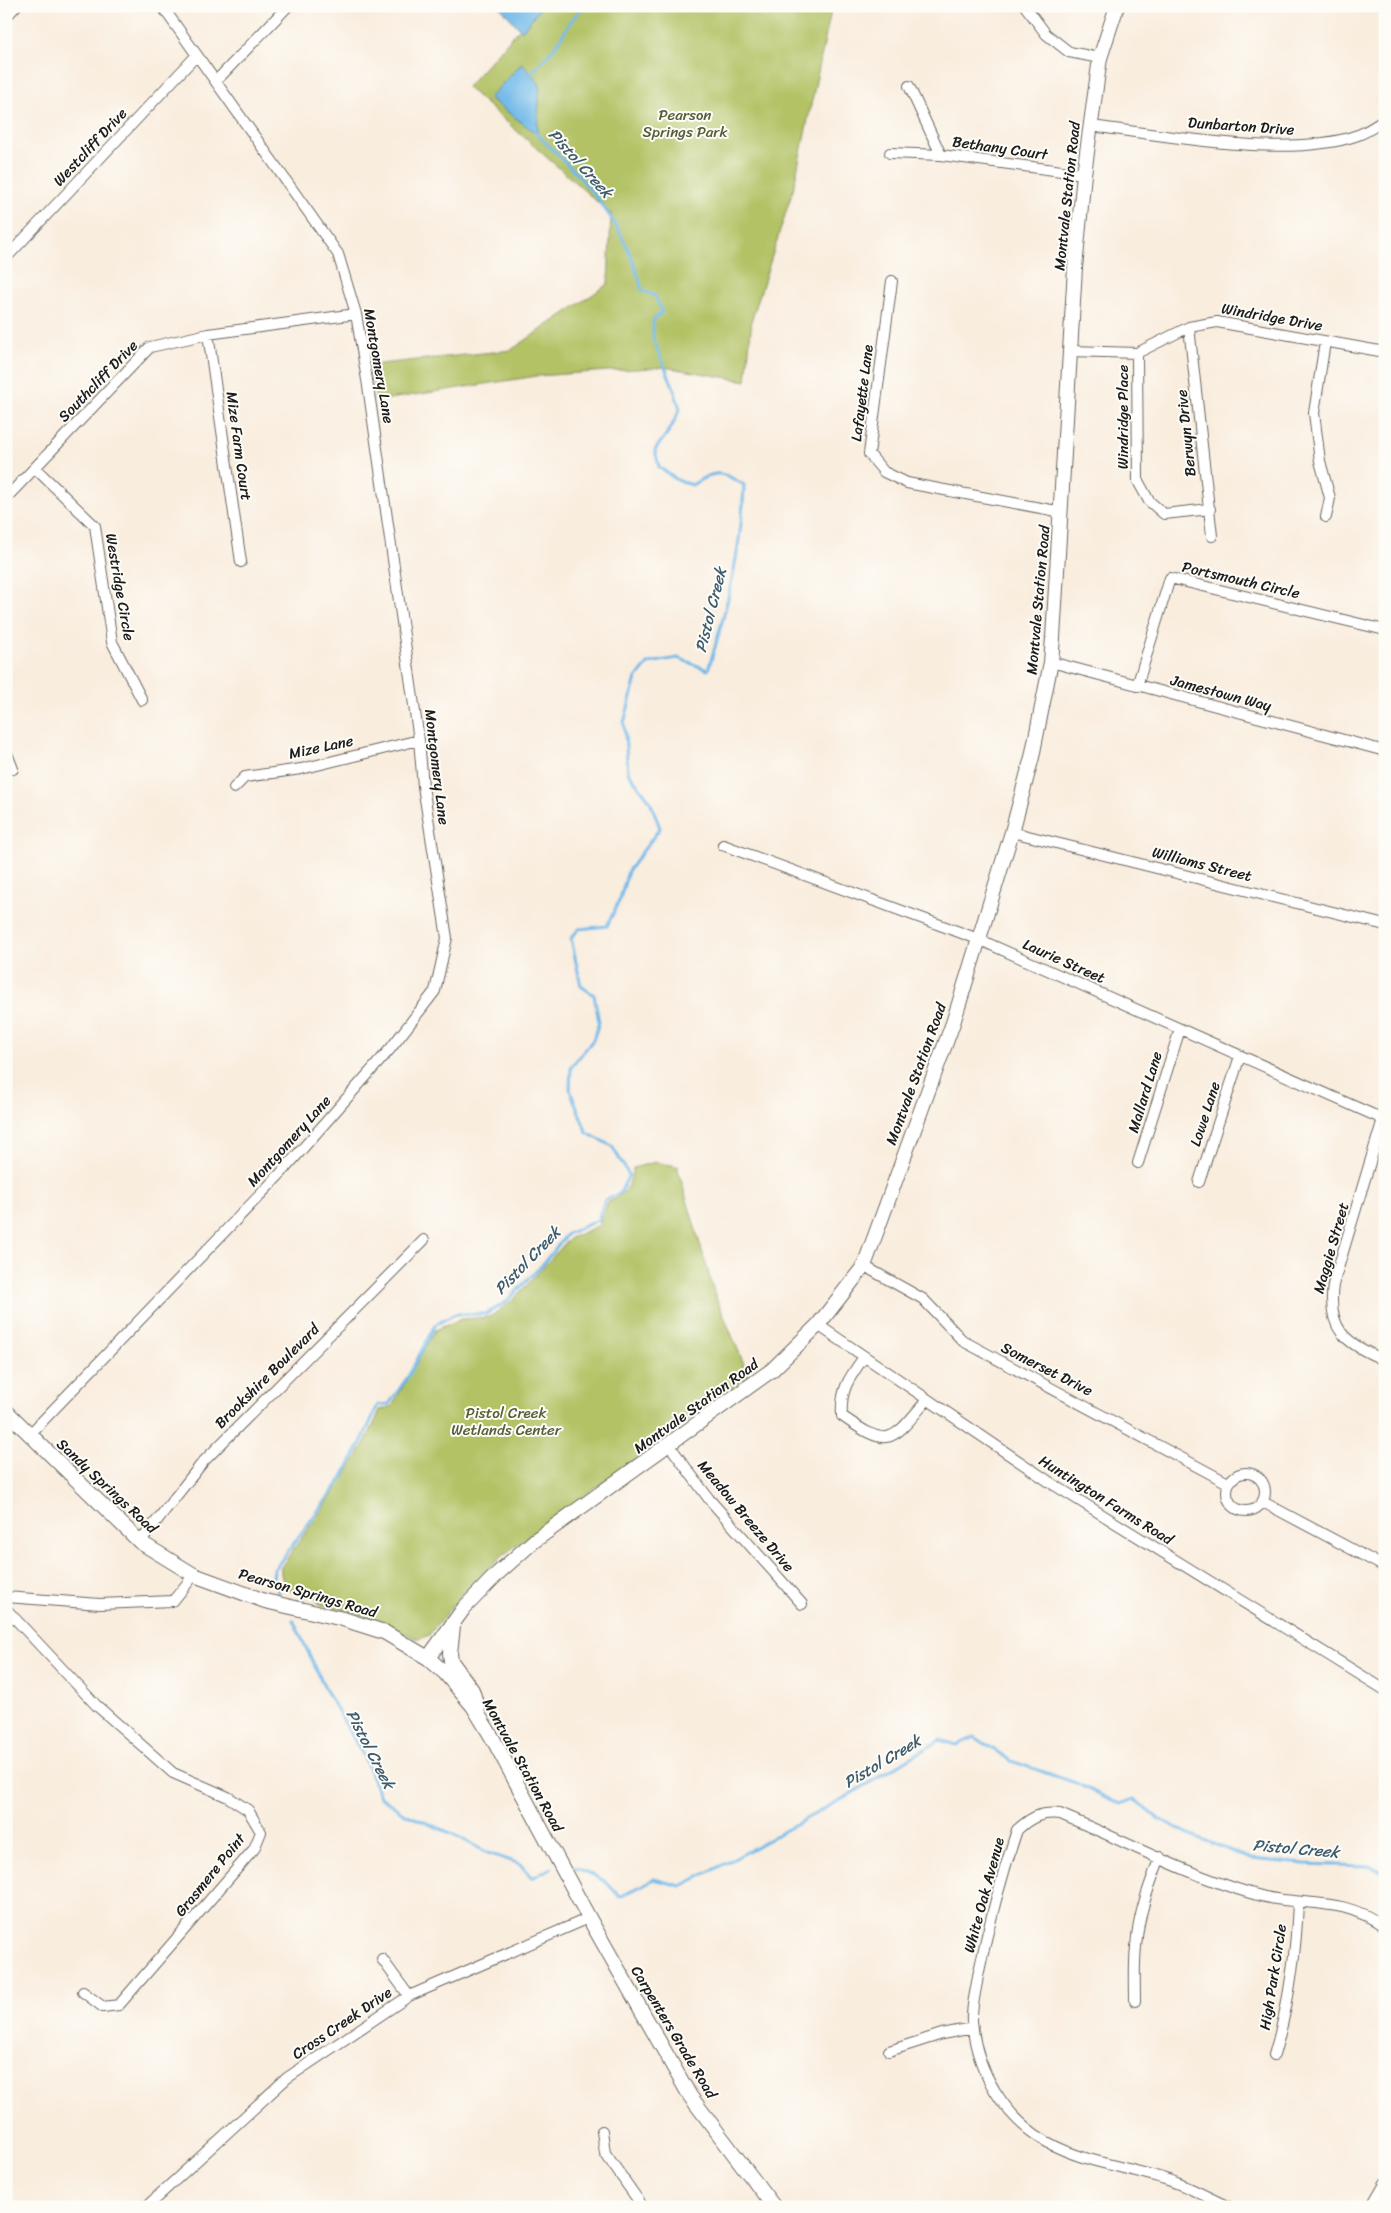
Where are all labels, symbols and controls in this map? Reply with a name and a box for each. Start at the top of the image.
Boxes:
street label: Westcliff Drive [46,101,134,192]
park label: Pearson Springs Park [643,102,728,145]
street label: Dunbarton Drive [1187,109,1295,143]
street label: Montvale Station Road [1046,119,1088,272]
water label: Pistol Creek [541,122,622,207]
street label: Bethany Court [951,128,1050,168]
street label: Windridge Drive [1219,295,1325,339]
street label: Montgomery Lane [356,306,402,426]
street label: Southcliff Drive [52,333,145,428]
street label: Lafayette Lane [843,343,881,443]
street label: Windridge Place [1110,364,1136,469]
street label: Berwyn Drive [1168,388,1203,478]
street label: Mize Farm Court [218,390,260,503]
street label: Montvale Station Road [1019,523,1058,676]
street label: Westridge Circle [98,531,142,643]
street label: Portsmouth Circle [1180,554,1303,606]
water label: Pistol Creek [686,562,736,656]
street label: Jamestown Way [1167,667,1275,719]
street label: Montgomery Lane [417,708,457,827]
street label: Mize Lane [286,727,356,767]
street label: Williams Street [1149,839,1255,889]
street label: Laurie Street [1019,931,1110,991]
street label: Montvale Station Road [878,998,954,1149]
street label: Mallard Lane [1120,1048,1170,1136]
street label: Lowe Lane [1182,1078,1228,1150]
street label: Montgomery Lane [240,1089,338,1193]
street label: Maggie Street [1306,1199,1357,1297]
water label: Pistol Creek [487,1217,570,1301]
street label: Brookshire Boulevard [208,1316,327,1435]
street label: Somerset Drive [996,1335,1098,1403]
street label: Montvale Station Road [628,1351,765,1461]
park label: Pistol Creek Wetlands Center [451,1400,562,1443]
street label: Sandy Springs Road [50,1432,165,1541]
street label: Huntington Farms Road [1033,1448,1179,1553]
street label: Meadow Breeze Drive [691,1454,801,1578]
street label: Pearson Springs Road [236,1561,381,1626]
street label: Montvale Station Road [475,1693,571,1838]
water label: Pistol Creek [338,1704,404,1796]
water label: Pistol Creek [838,1725,929,1796]
street label: Grasmere Point [168,1827,253,1923]
water label: Pistol Creek [1252,1830,1343,1867]
street label: White Oak Avenue [956,1834,1012,1956]
street label: High Park Circle [1252,1922,1294,2032]
street label: Carpenters Grade Road [624,1960,725,2104]
street label: Cross Creek Drive [287,1980,398,2066]

